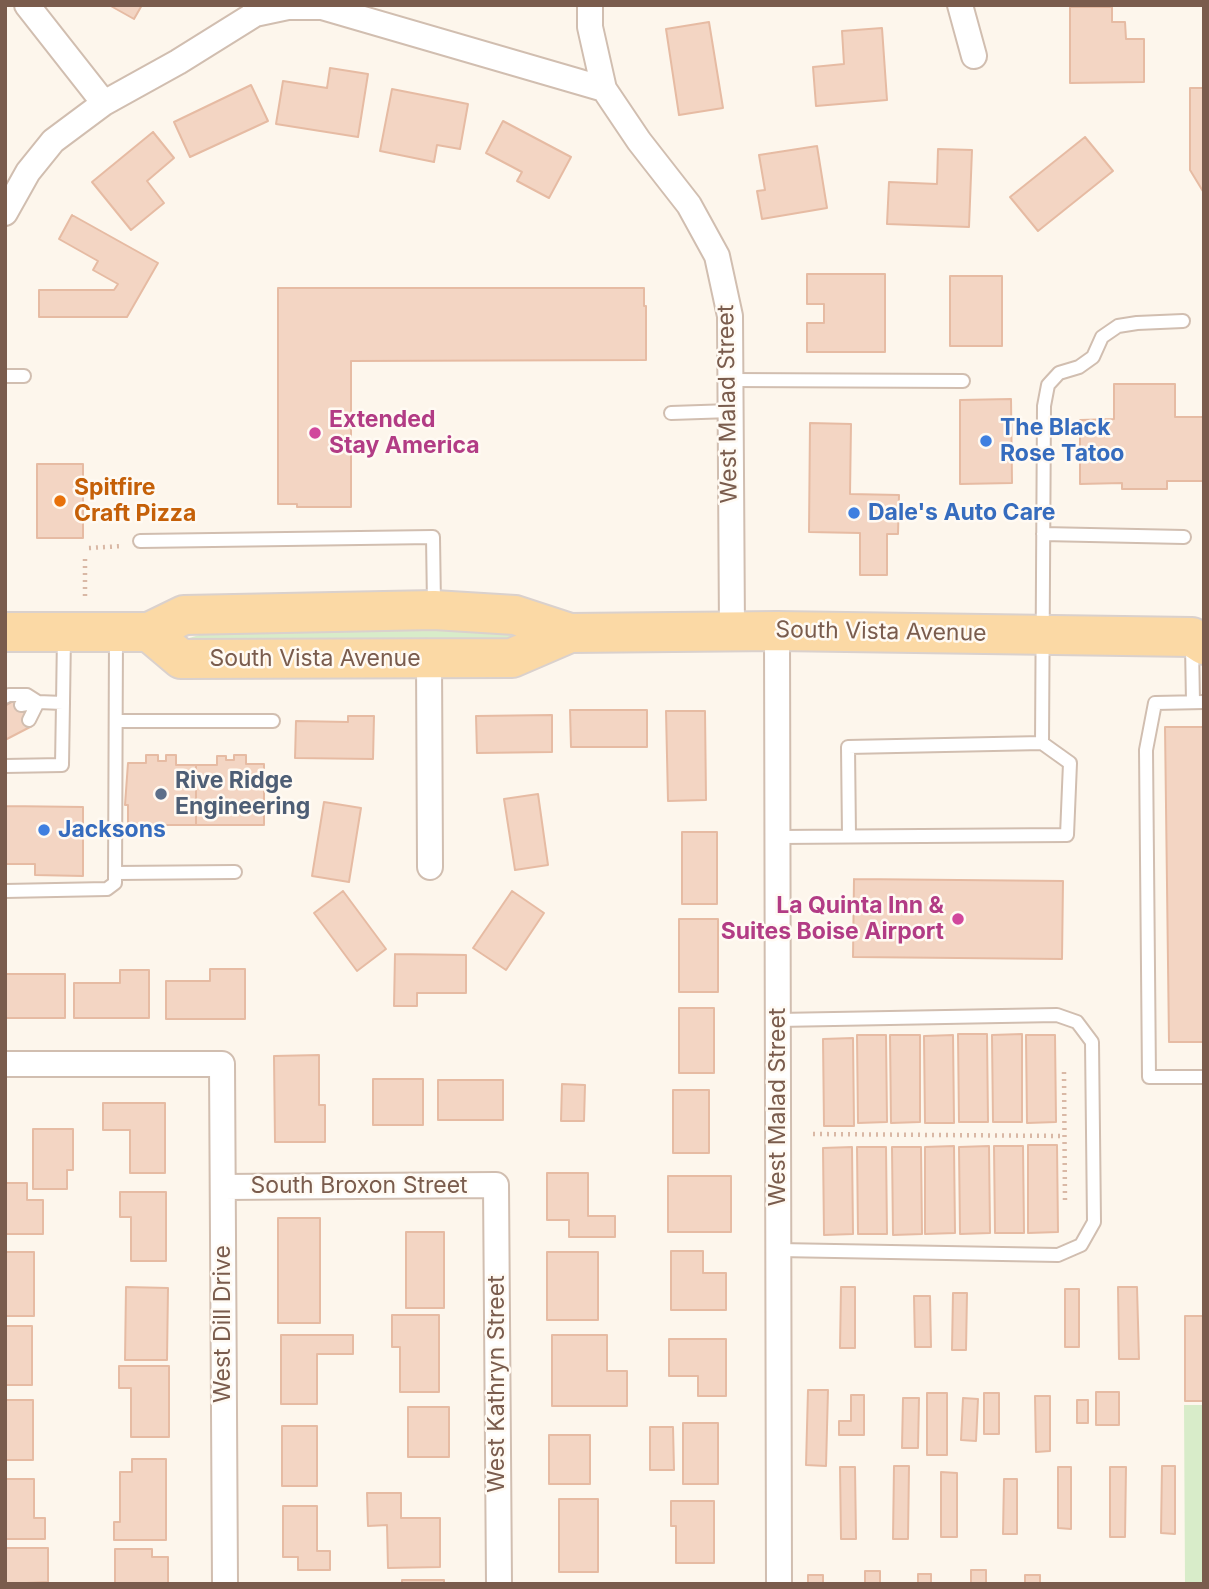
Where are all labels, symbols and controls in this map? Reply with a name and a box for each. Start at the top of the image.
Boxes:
street label: West Malad Street [712,304,744,504]
place label: Extended Stay America [329,406,480,460]
place label: The Black Rose Tatoo [1000,414,1124,468]
marker: Extended Stay America [307,425,323,441]
marker: The Black Rose Tatoo [978,433,994,449]
place label: Spitfire Craft Pizza [74,474,196,528]
marker: Spitfire Craft Pizza [52,493,68,509]
place label: Dale's Auto Care [868,499,1055,527]
marker: Dale's Auto Care [846,505,862,521]
street label: South Vista Avenue [775,616,987,648]
street label: South Vista Avenue [209,645,421,673]
place label: Rive Ridge Engineering [175,767,310,821]
marker: Rive Ridge Engineering [153,786,169,802]
place label: Jacksons [58,816,166,844]
marker: Jacksons [36,822,52,838]
place label: La Quinta Inn & Suites Boise Airport [721,892,944,946]
marker: La Quinta Inn & Suites Boise Airport [950,911,966,927]
street label: West Malad Street [764,1008,792,1206]
street label: South Broxon Street [250,1172,468,1200]
street label: West Dill Drive [209,1245,237,1403]
street label: West Kathryn Street [483,1275,511,1493]

